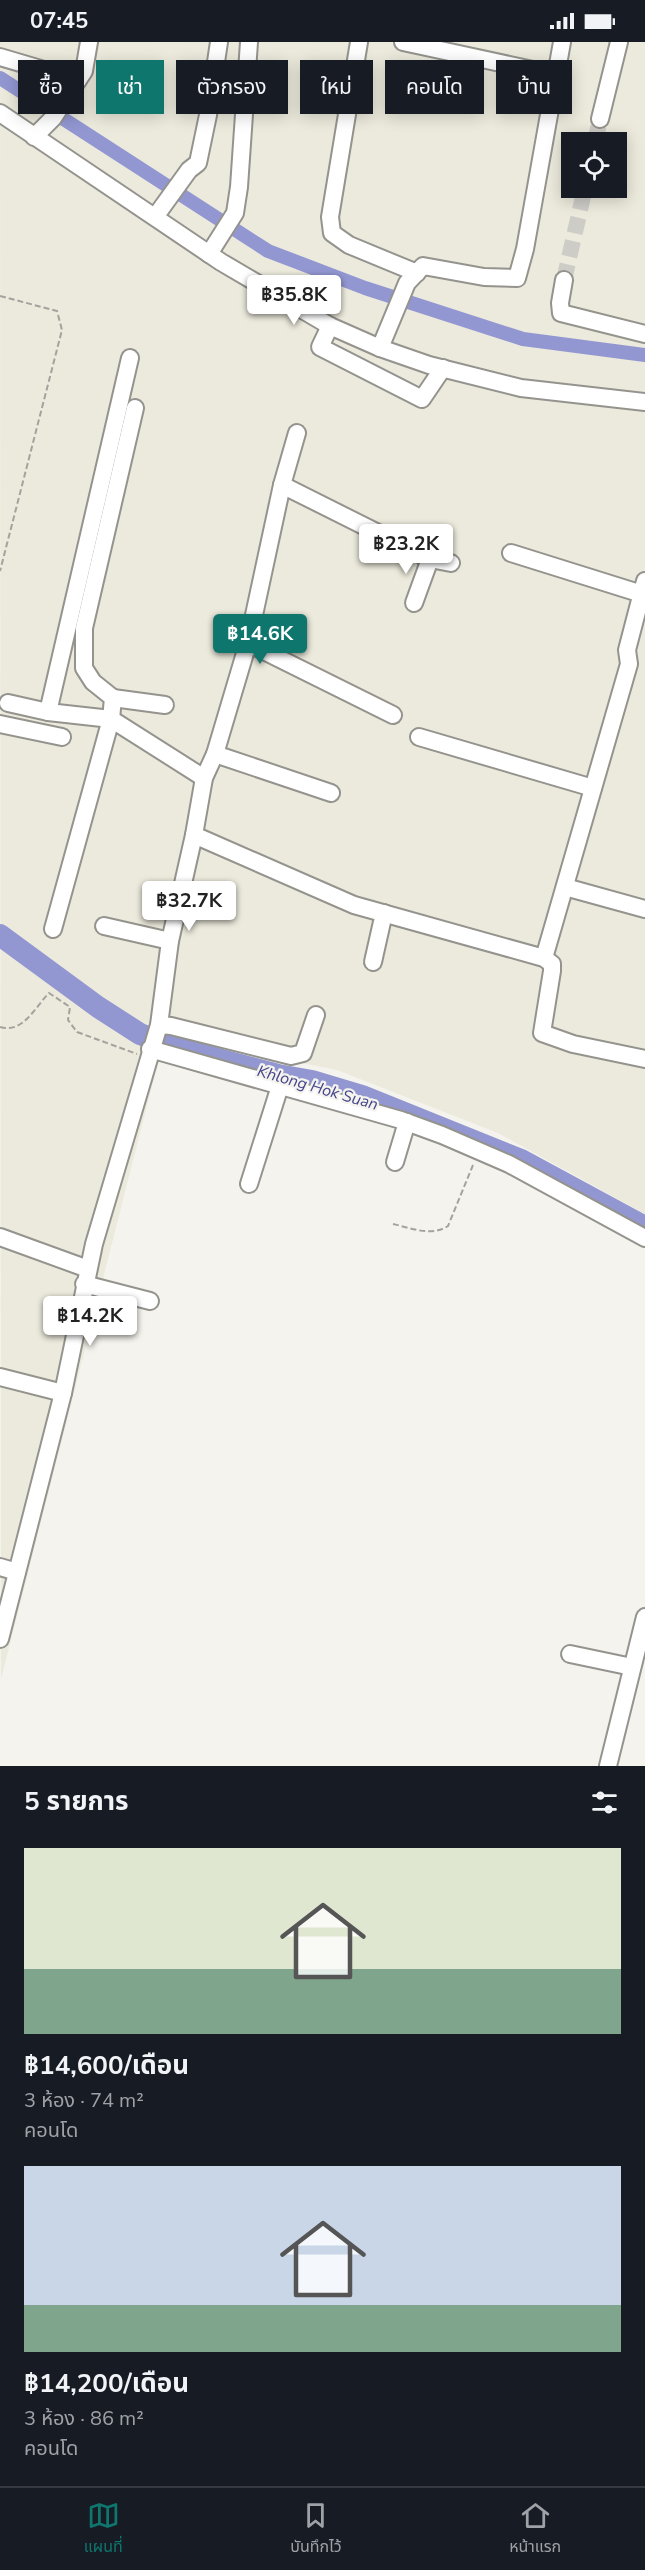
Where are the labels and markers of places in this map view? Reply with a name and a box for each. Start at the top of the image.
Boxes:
pin: ฿35.8K [245,275,343,326]
pin: ฿23.2K [357,524,455,575]
pin: ฿14.6K [211,614,309,665]
pin: ฿32.7K [140,881,238,932]
pin: ฿14.2K [41,1296,139,1347]

